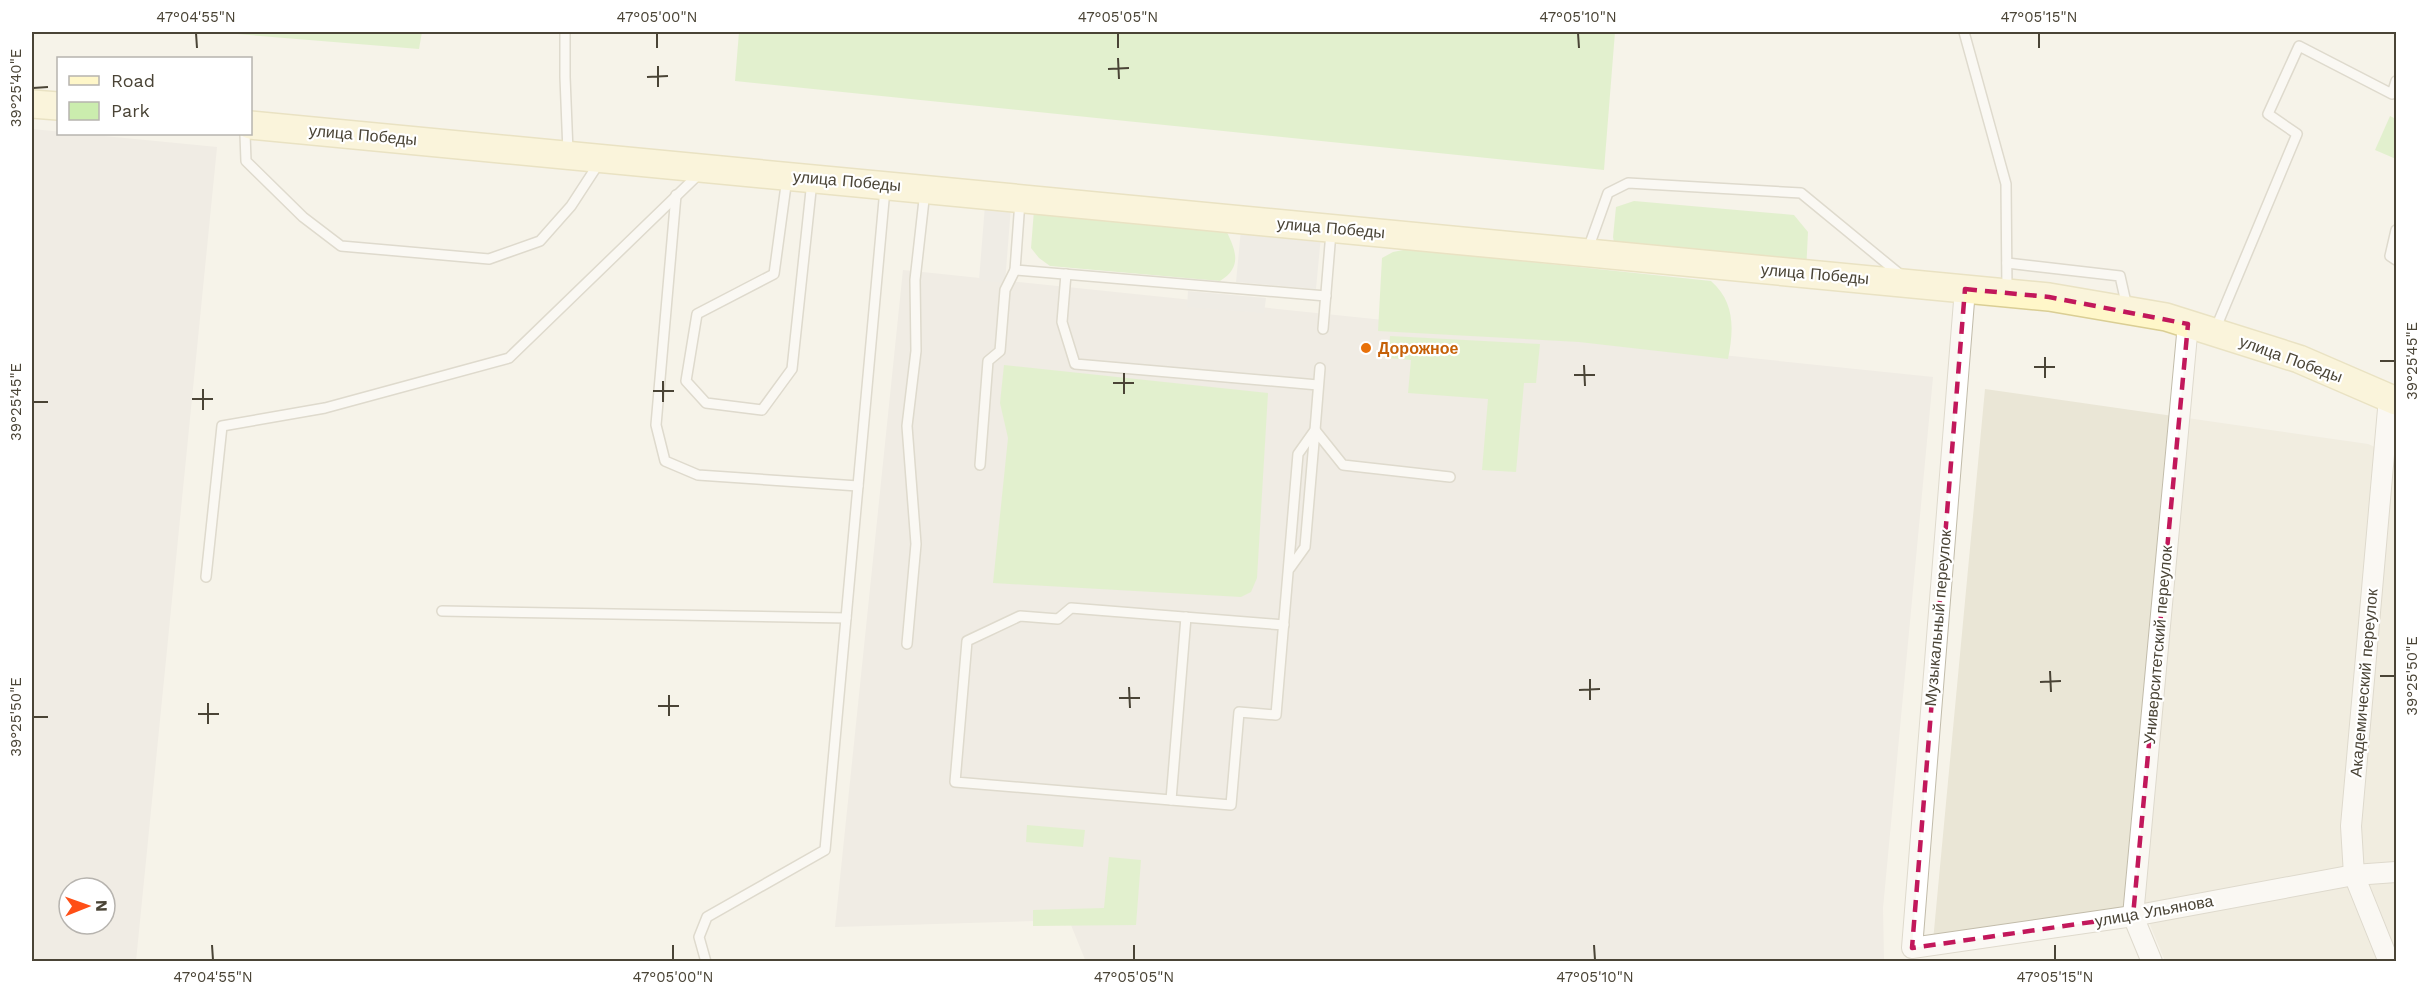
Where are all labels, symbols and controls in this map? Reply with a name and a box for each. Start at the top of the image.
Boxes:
text: 47°04'55"N [156,8,236,26]
text: 47°05'00"N [616,8,698,26]
text: 47°05'05"N [1078,8,1158,26]
text: 47°05'10"N [1539,8,1617,26]
text: 47°05'15"N [2001,8,2077,26]
text: 39°25'40"E [7,49,25,127]
legend [57,57,252,135]
text: Road [111,70,155,91]
text: Park [111,100,150,121]
street label: улица Победы [308,121,418,149]
street label: улица Победы [792,167,902,195]
street label: улица Победы [1276,214,1386,242]
street label: улица Победы [1760,260,1870,288]
text: 39°25'45"E [2403,322,2421,400]
street label: улица Победы [2237,332,2345,386]
place label: Дорожное [1378,339,1458,358]
marker: Дорожное [1359,341,1373,355]
text: 39°25'45"E [7,363,25,441]
street label: Музыкальный переулок [1921,528,1955,707]
street label: Университетский переулок [2140,544,2176,745]
street label: Академический переулок [2346,587,2382,778]
text: 39°25'50"E [2403,636,2421,716]
text: 39°25'50"E [7,677,25,757]
north arrow [57,876,117,936]
street label: улица Ульянова [2093,891,2215,931]
text: N [92,900,111,912]
text: 47°04'55"N [173,968,253,986]
text: 47°05'00"N [632,968,714,986]
text: 47°05'05"N [1094,968,1174,986]
text: 47°05'10"N [1556,968,1634,986]
text: 47°05'15"N [2017,968,2093,986]

